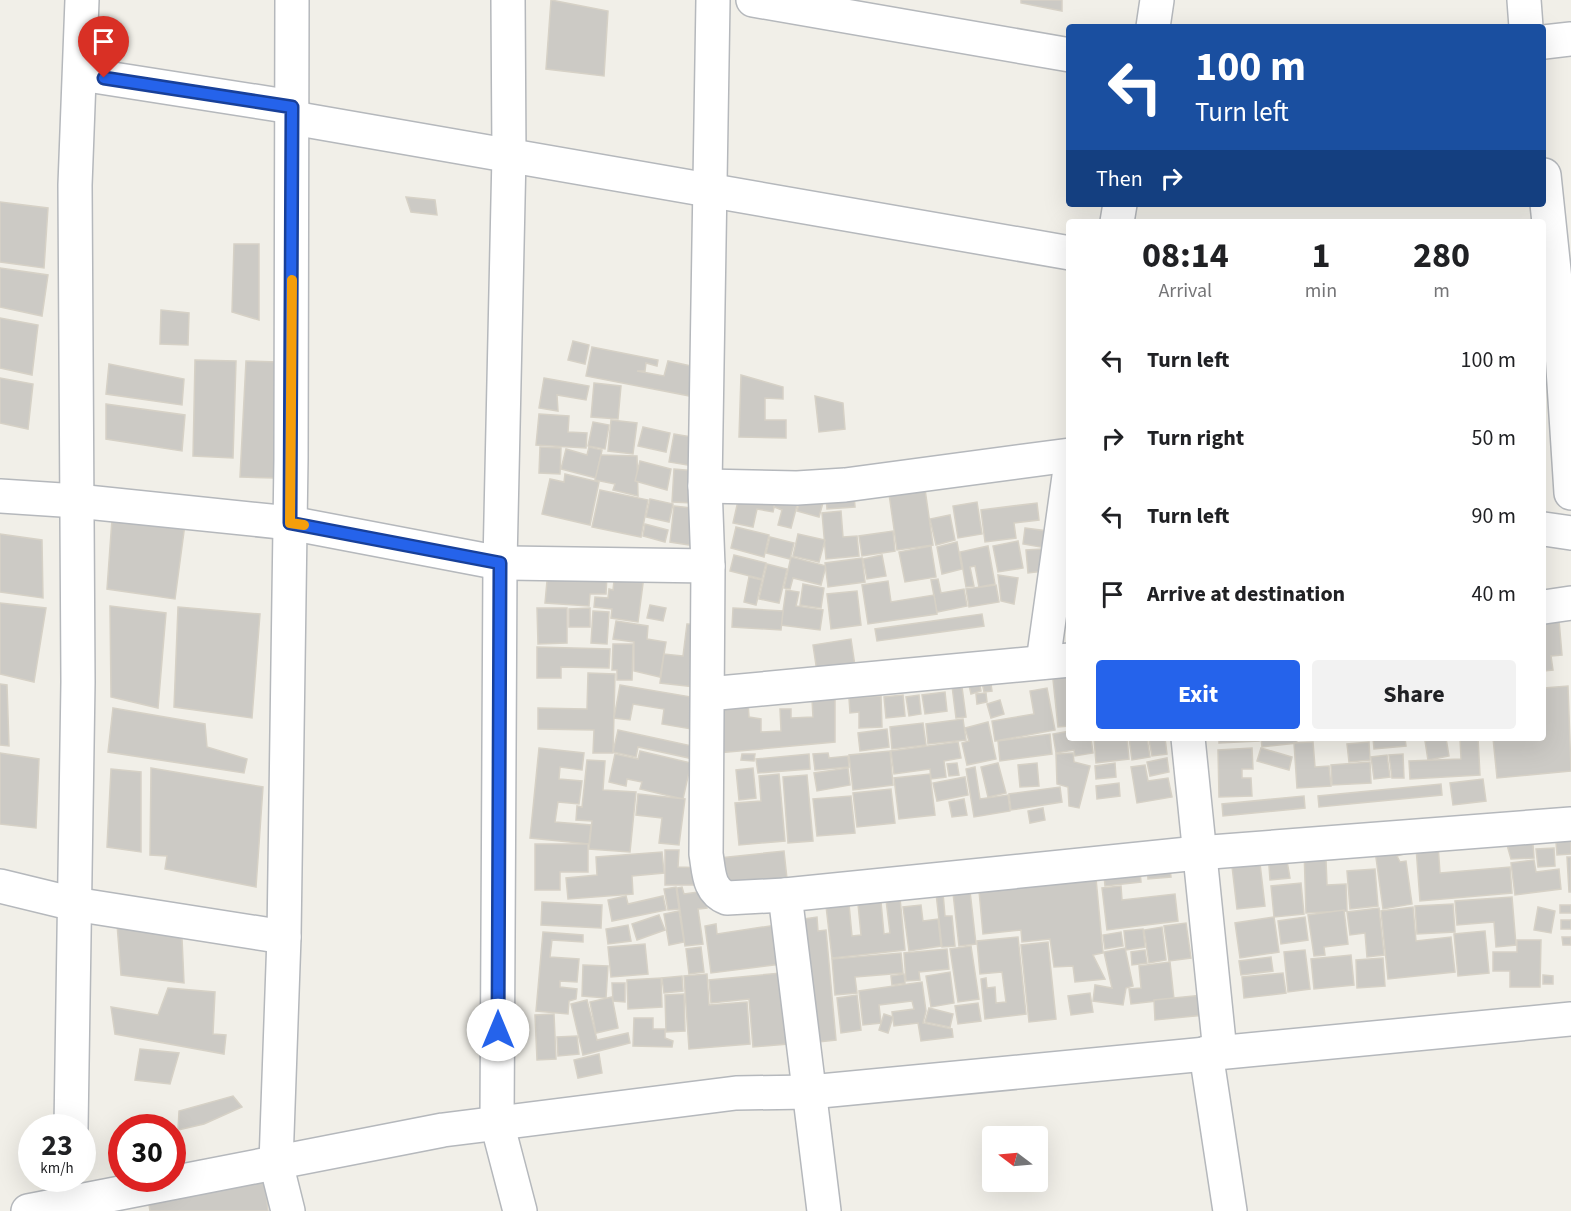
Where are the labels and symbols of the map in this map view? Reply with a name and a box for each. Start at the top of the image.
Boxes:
pin [78,16,129,78]
position arrow [466,998,530,1062]
speed limit sign: 30 [108,1114,186,1192]
north arrow [982,1126,1048,1192]

